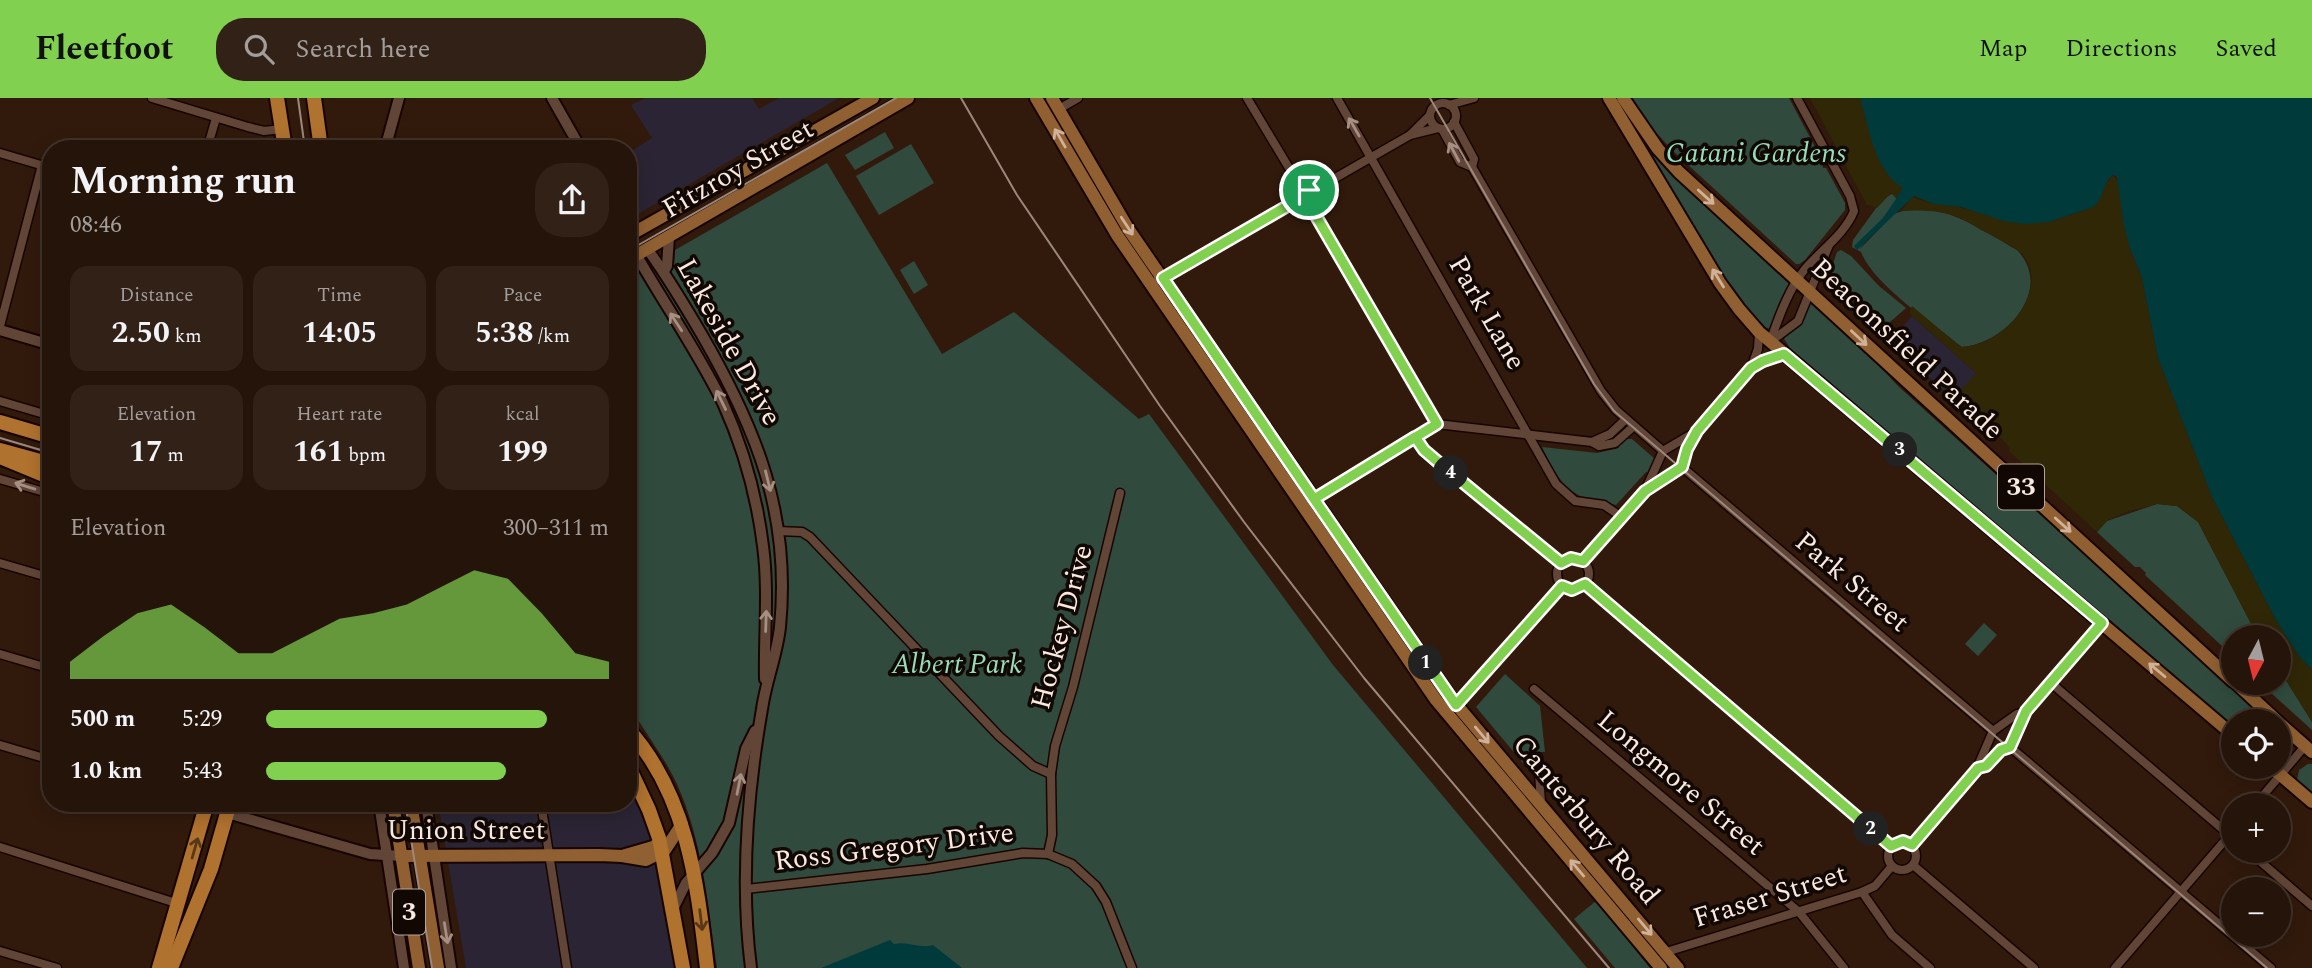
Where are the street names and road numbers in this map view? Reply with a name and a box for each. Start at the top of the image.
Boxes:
street label: Fitzroy Street [654,108,822,230]
street label: Park Lane [1437,248,1537,378]
street label: Beaconsfield Parade [1801,248,2013,450]
street label: Lakeside Drive [665,250,793,434]
road number: 33 [1998,464,2044,510]
street label: Park Street [1785,521,1919,643]
street label: Hockey Drive [1019,540,1105,714]
street label: Longmore Street [1587,700,1775,866]
street label: Canterbury Road [1502,725,1670,915]
street label: Union Street [387,809,546,852]
street label: Ross Gregory Drive [772,811,1016,883]
street label: Fraser Street [1688,852,1852,940]
road number: 3 [393,890,425,934]

